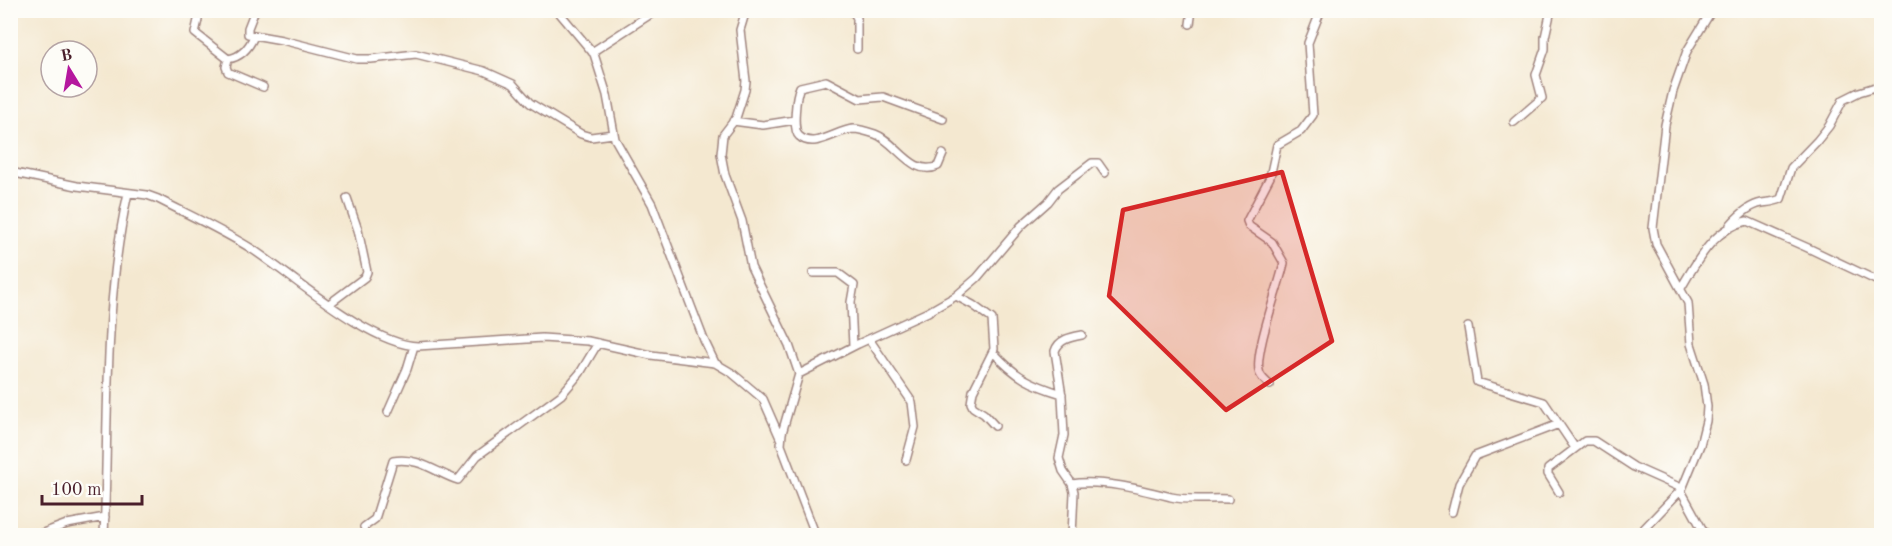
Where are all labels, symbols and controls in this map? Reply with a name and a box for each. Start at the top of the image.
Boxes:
north arrow [39,39,99,99]
text: B [59,47,74,65]
scale bar [42,468,142,506]
text: 100 m [51,481,102,499]

